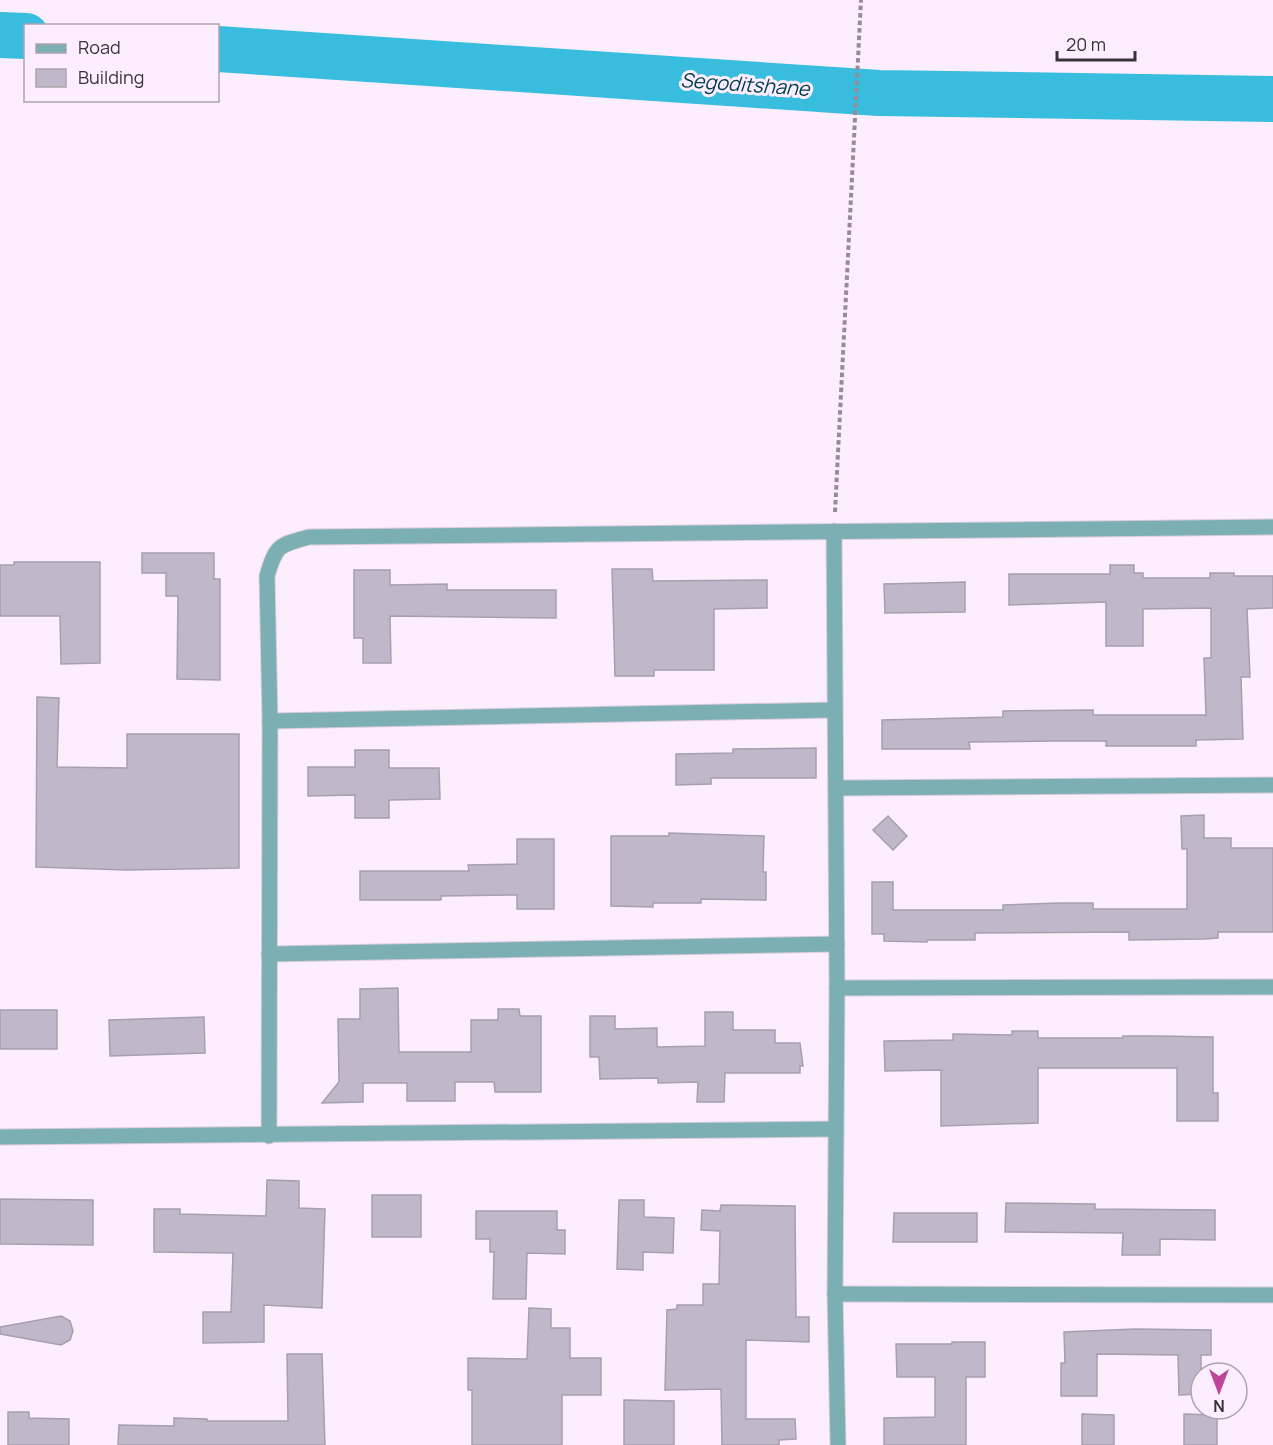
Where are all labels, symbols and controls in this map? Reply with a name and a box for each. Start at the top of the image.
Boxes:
legend [24,24,219,102]
scale bar [1057,24,1135,62]
text: 20 m [1066,32,1106,56]
text: Road [78,35,121,59]
text: Building [78,65,144,89]
water label: Segoditshane [680,66,812,102]
north arrow [1189,1361,1249,1421]
text: N [1213,1395,1225,1417]

